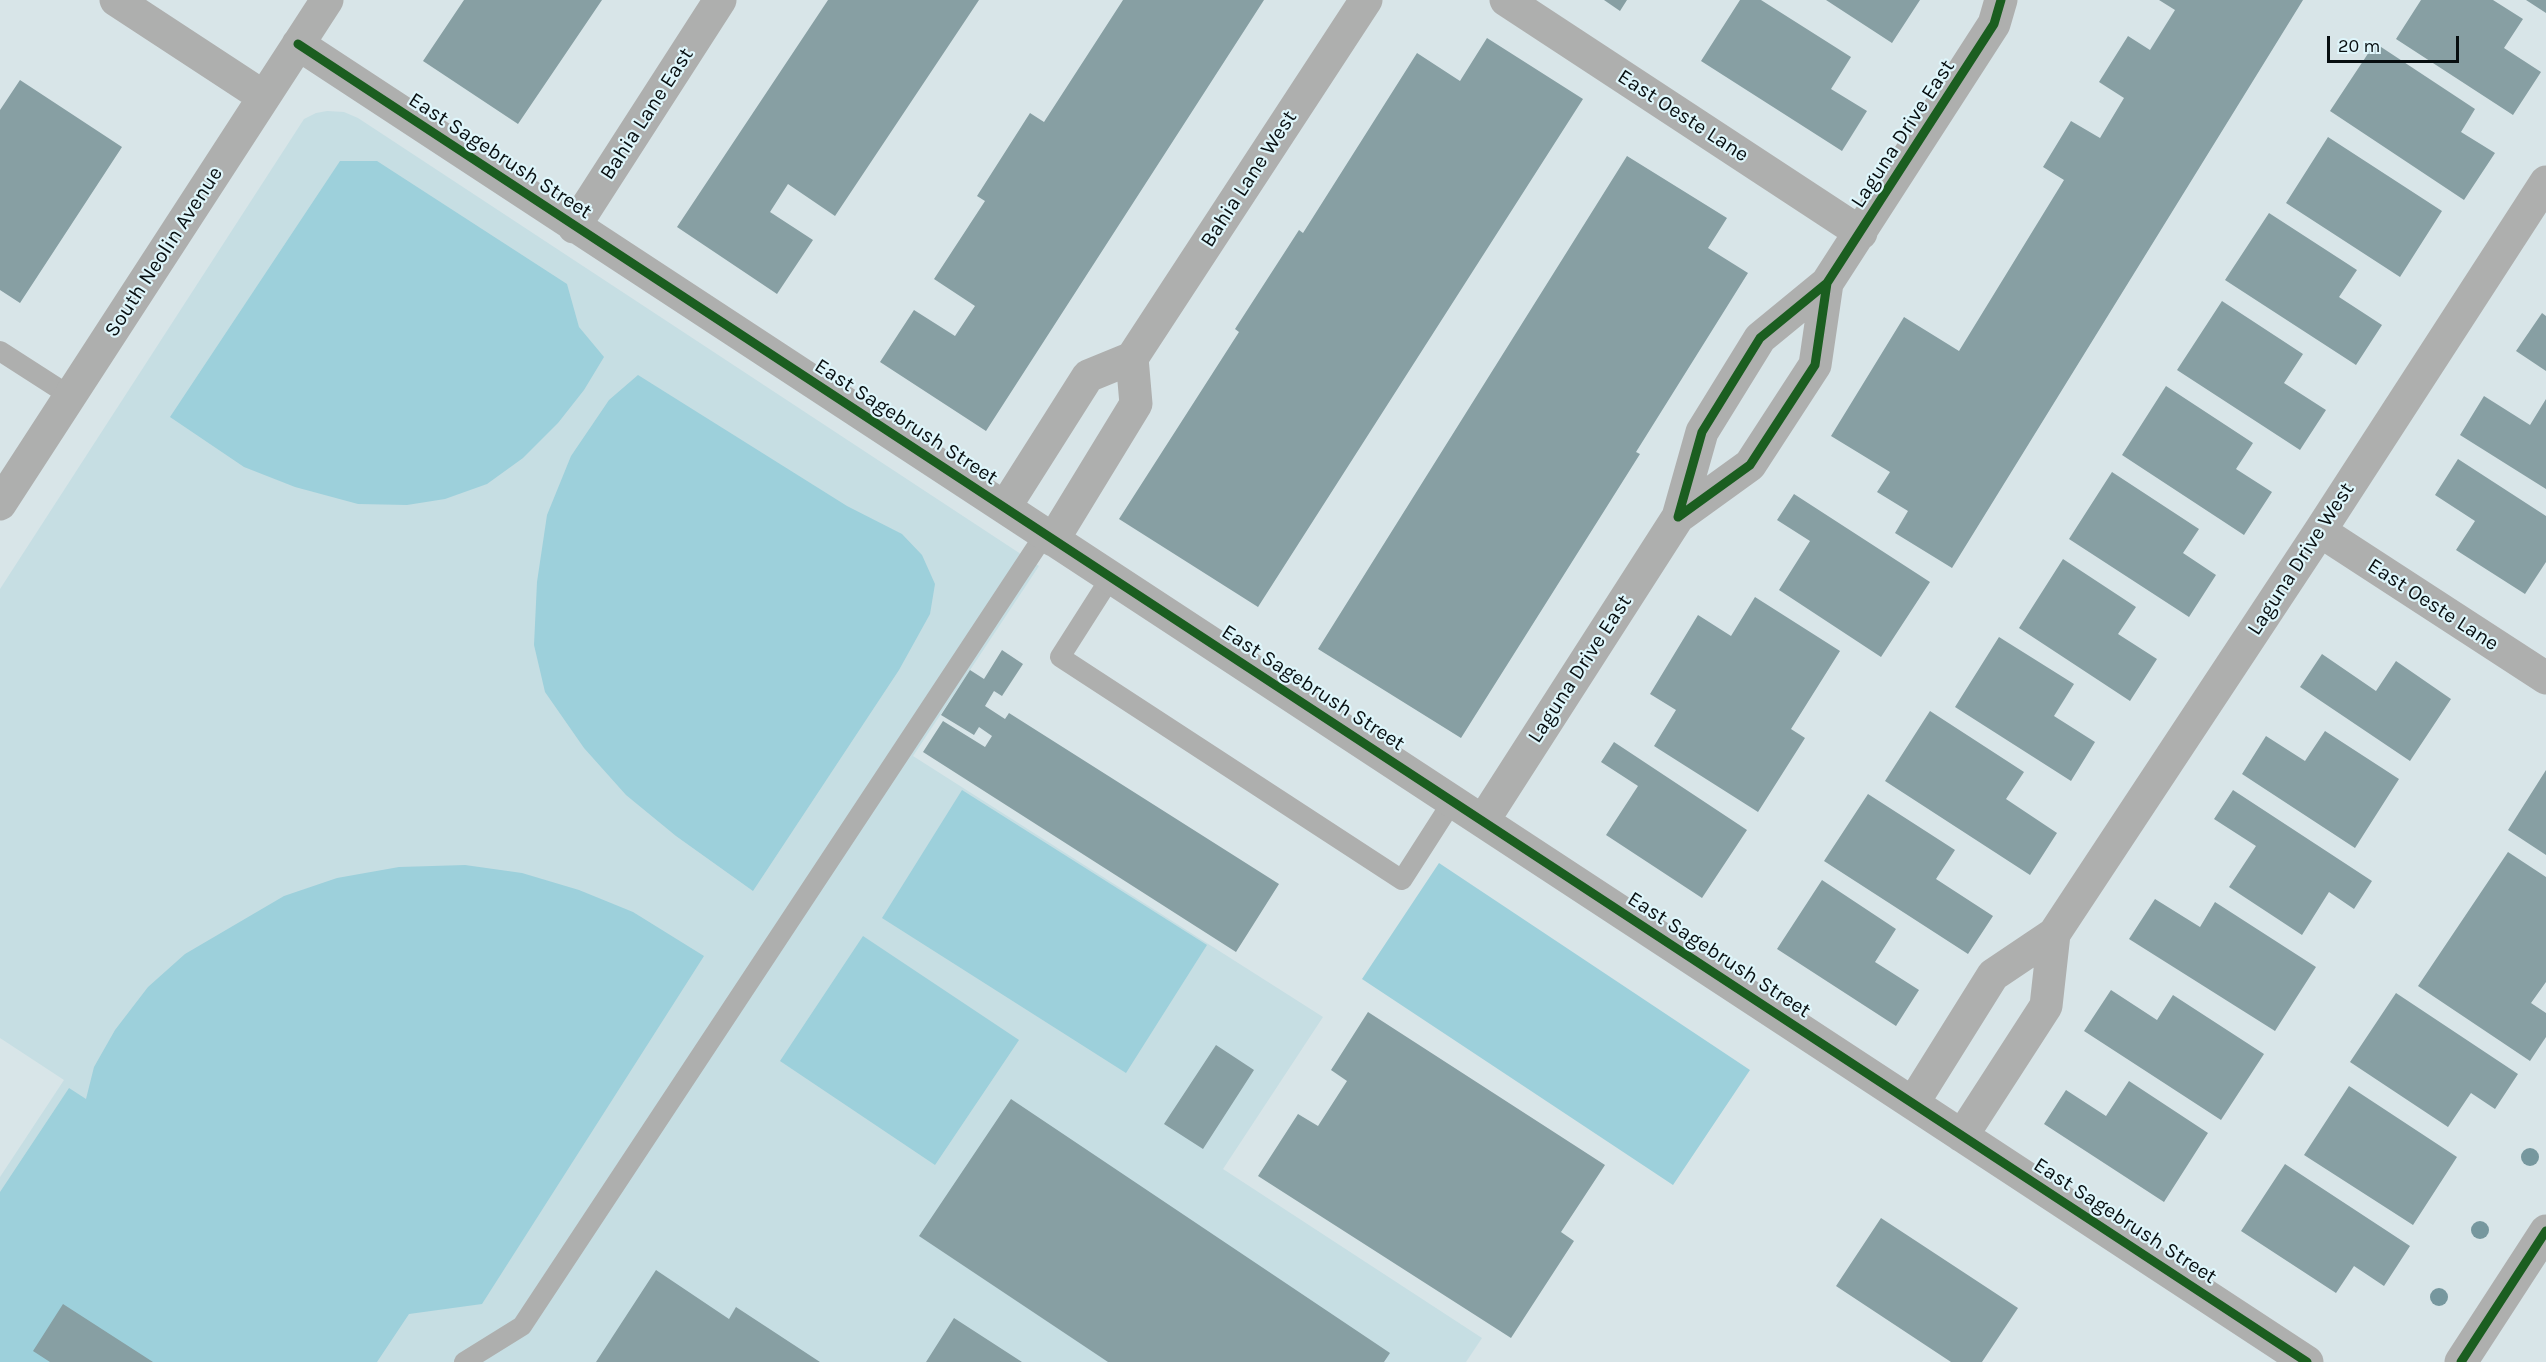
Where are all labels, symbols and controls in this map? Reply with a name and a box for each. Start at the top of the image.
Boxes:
scale bar [2330,24,2462,62]
text: 20 m [2338,35,2380,57]
street label: Bahia Lane East [595,43,699,185]
street label: Laguna Drive East [1846,55,1960,213]
street label: East Oeste Lane [1613,64,1753,168]
street label: East Sagebrush Street [404,87,596,225]
street label: Bahia Lane West [1195,106,1303,252]
street label: South Neolin Avenue [100,162,228,342]
street label: East Sagebrush Street [810,353,1002,491]
street label: Laguna Drive West [2242,478,2360,640]
street label: East Oeste Lane [2363,553,2503,657]
street label: Laguna Drive East [1523,590,1637,748]
street label: East Sagebrush Street [1217,619,1409,757]
street label: East Sagebrush Street [1623,886,1815,1024]
street label: East Sagebrush Street [2029,1152,2221,1290]

